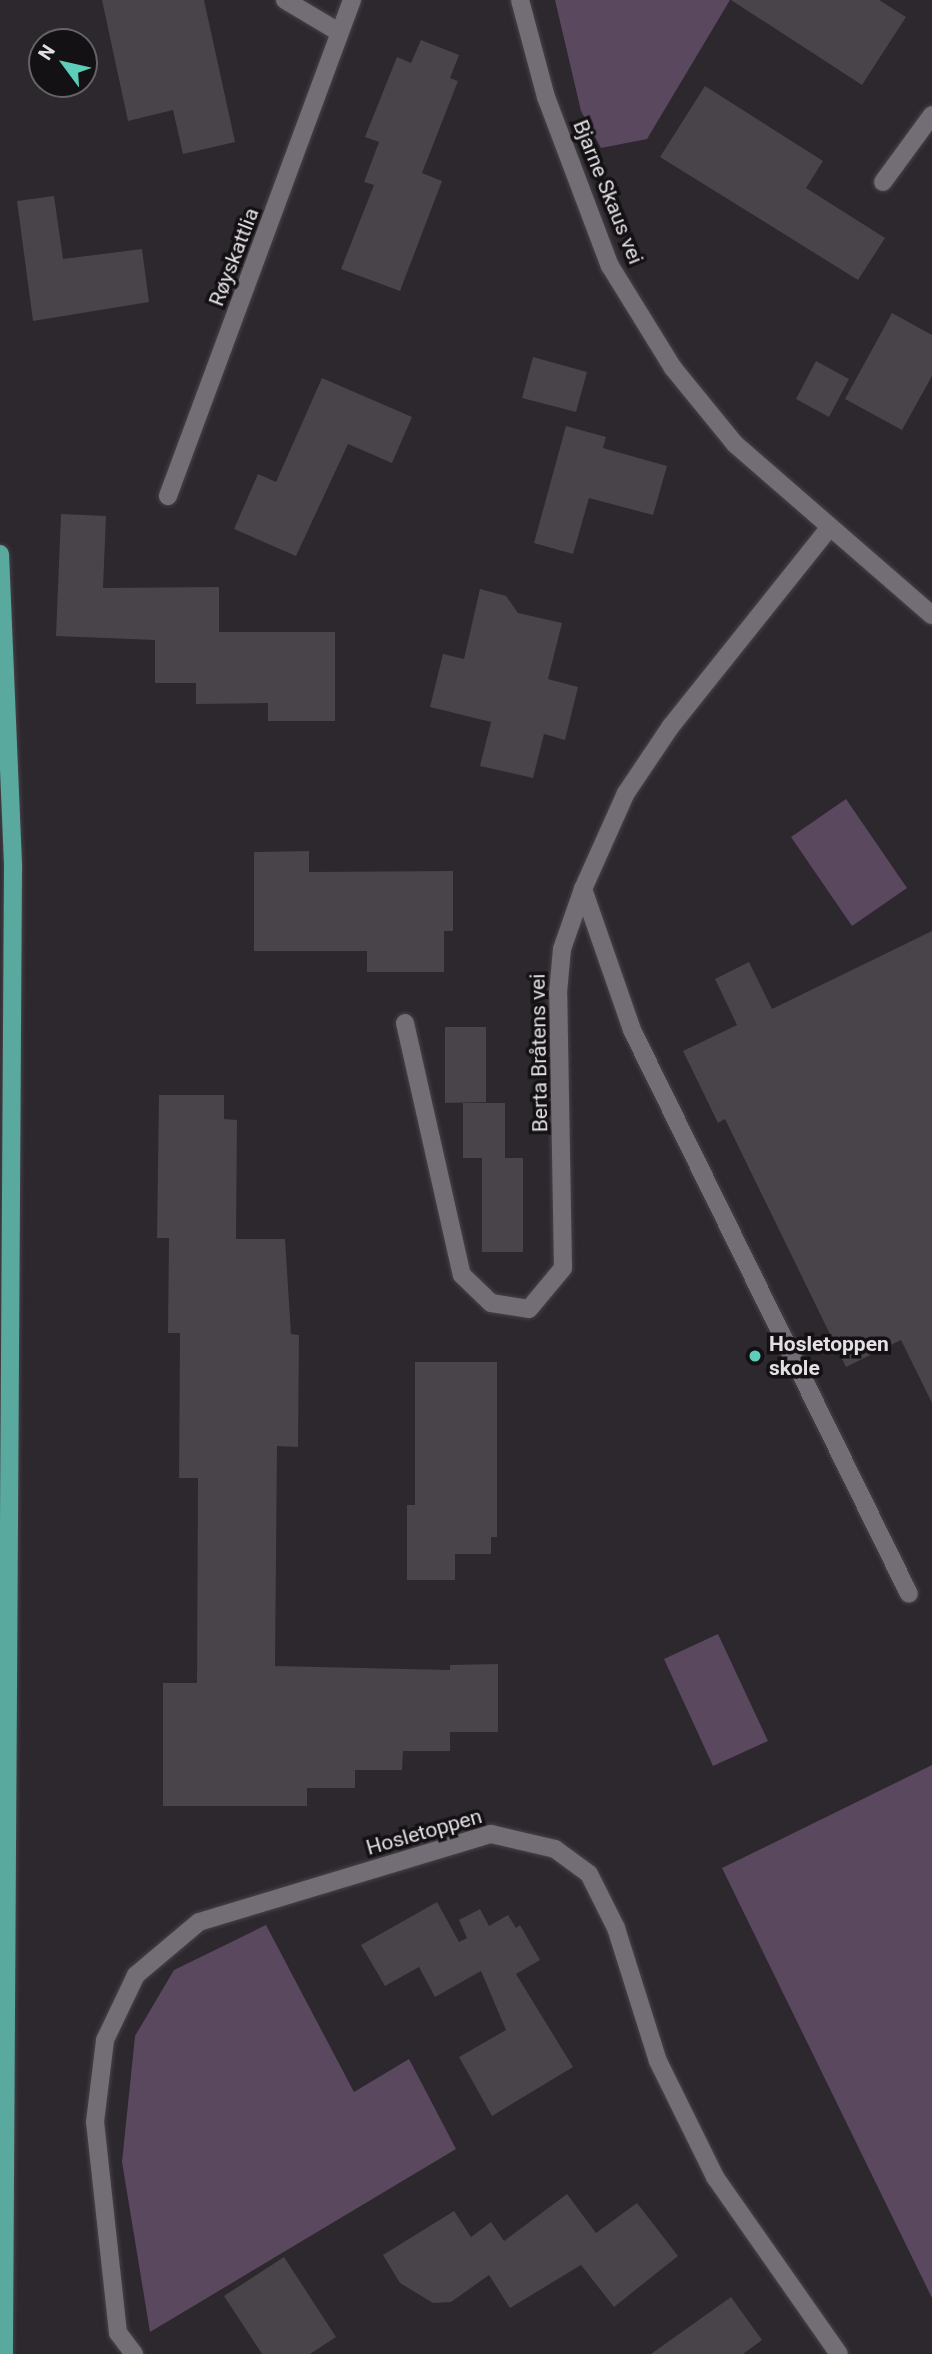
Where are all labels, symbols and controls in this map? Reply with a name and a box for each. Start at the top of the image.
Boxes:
north arrow [28,28,98,98]
text: N [33,40,60,64]
street label: Bjarne Skaus vei [568,116,648,268]
street label: Røyskattlia [204,204,264,310]
street label: Berta Bråtens vei [525,974,553,1132]
place label: Hosletoppen skole [769,1331,889,1381]
marker: Hosletoppen skole [747,1348,763,1364]
street label: Hosletoppen [363,1803,485,1861]

